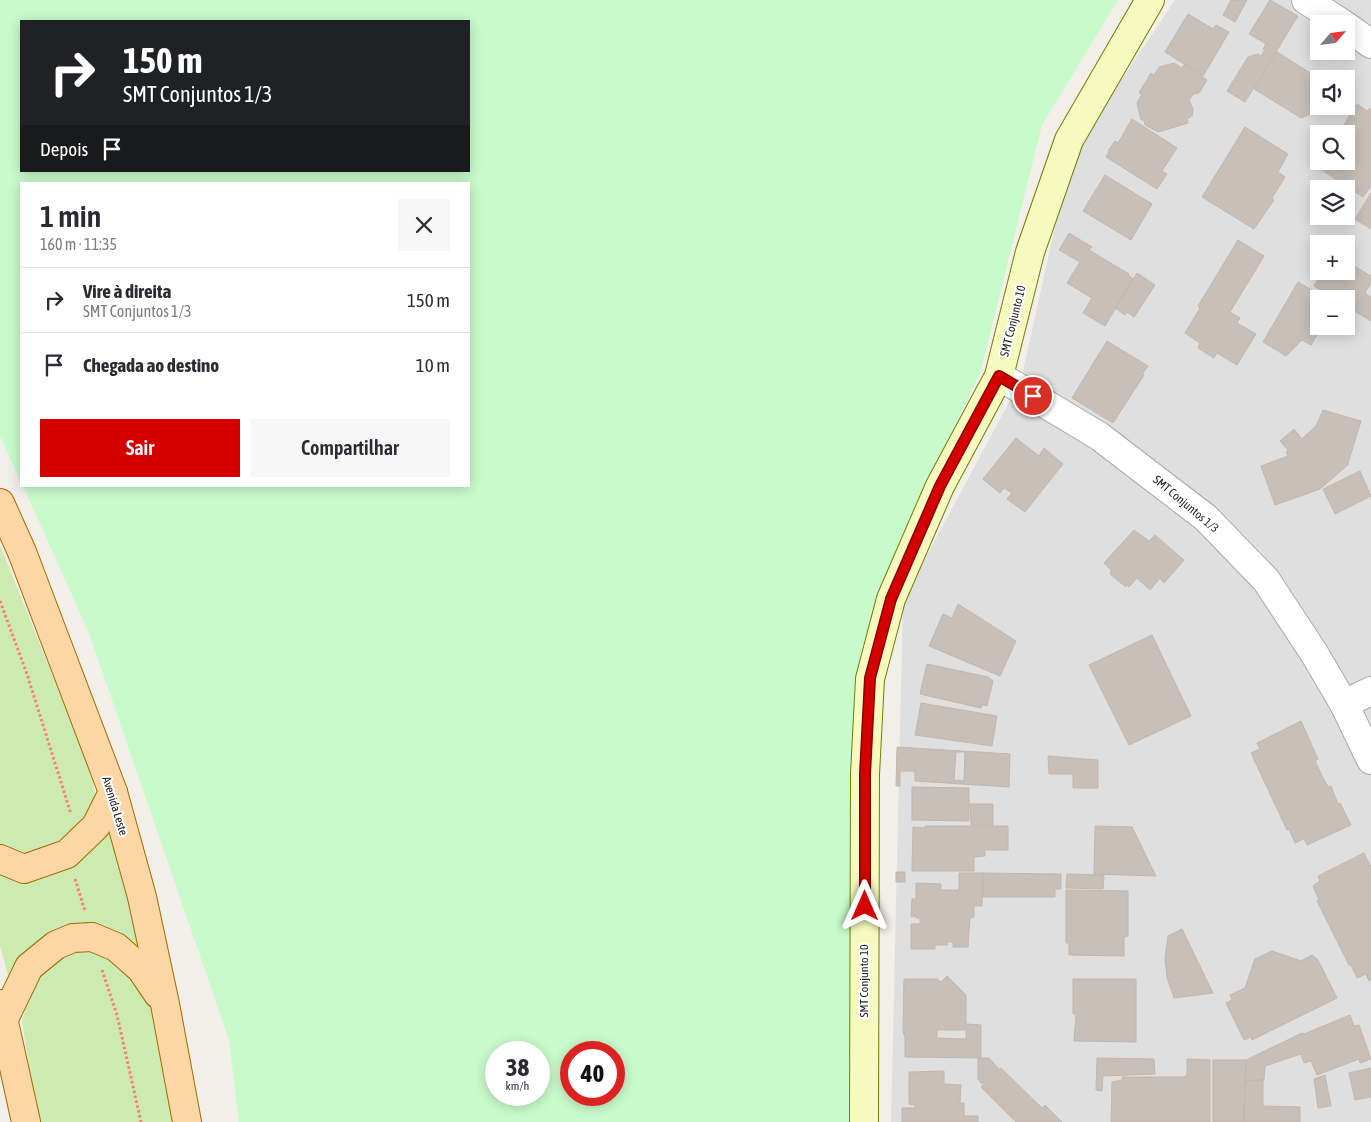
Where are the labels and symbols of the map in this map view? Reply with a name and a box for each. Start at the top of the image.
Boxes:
north arrow [1310,15,1355,60]
street label: SMT Conjunto 10 [997,283,1029,358]
pin [1012,375,1054,417]
street label: SMT Conjuntos 1/3 [1150,472,1222,536]
street label: Avenida Leste [99,775,131,837]
position arrow [838,879,890,931]
street label: SMT Conjunto 10 [857,944,871,1018]
speed limit sign: 40 [560,1041,625,1106]

